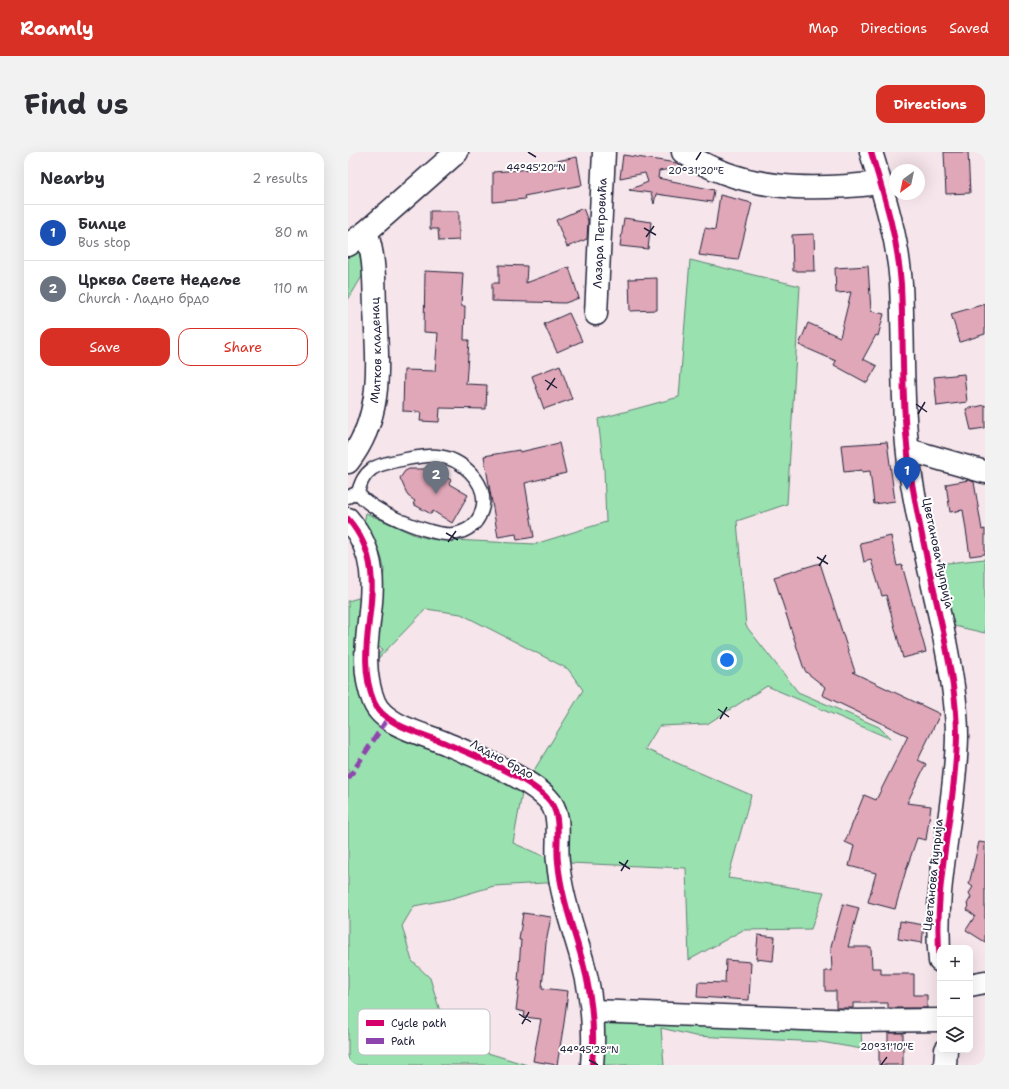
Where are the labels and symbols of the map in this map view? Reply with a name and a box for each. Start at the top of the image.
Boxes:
text: 44°45'20"N [506,161,566,174]
text: 20°31'20"E [668,164,724,177]
north arrow [889,164,925,200]
street label: Лазара Петровића [589,177,611,289]
street label: Митков кладенац [366,296,385,404]
pin: 1 [894,457,920,490]
pin: 2 [423,461,449,494]
street label: Цветанова ћуприја [918,496,958,610]
your location [717,650,737,670]
street label: Ладно брдо [467,735,537,783]
street label: Цветанова ћуприја [919,818,947,932]
legend [358,1009,490,1055]
text: Cycle path [391,1016,447,1031]
text: Path [391,1034,415,1049]
text: 20°31'10"E [860,1040,914,1053]
text: 44°45'28"N [559,1043,619,1056]

